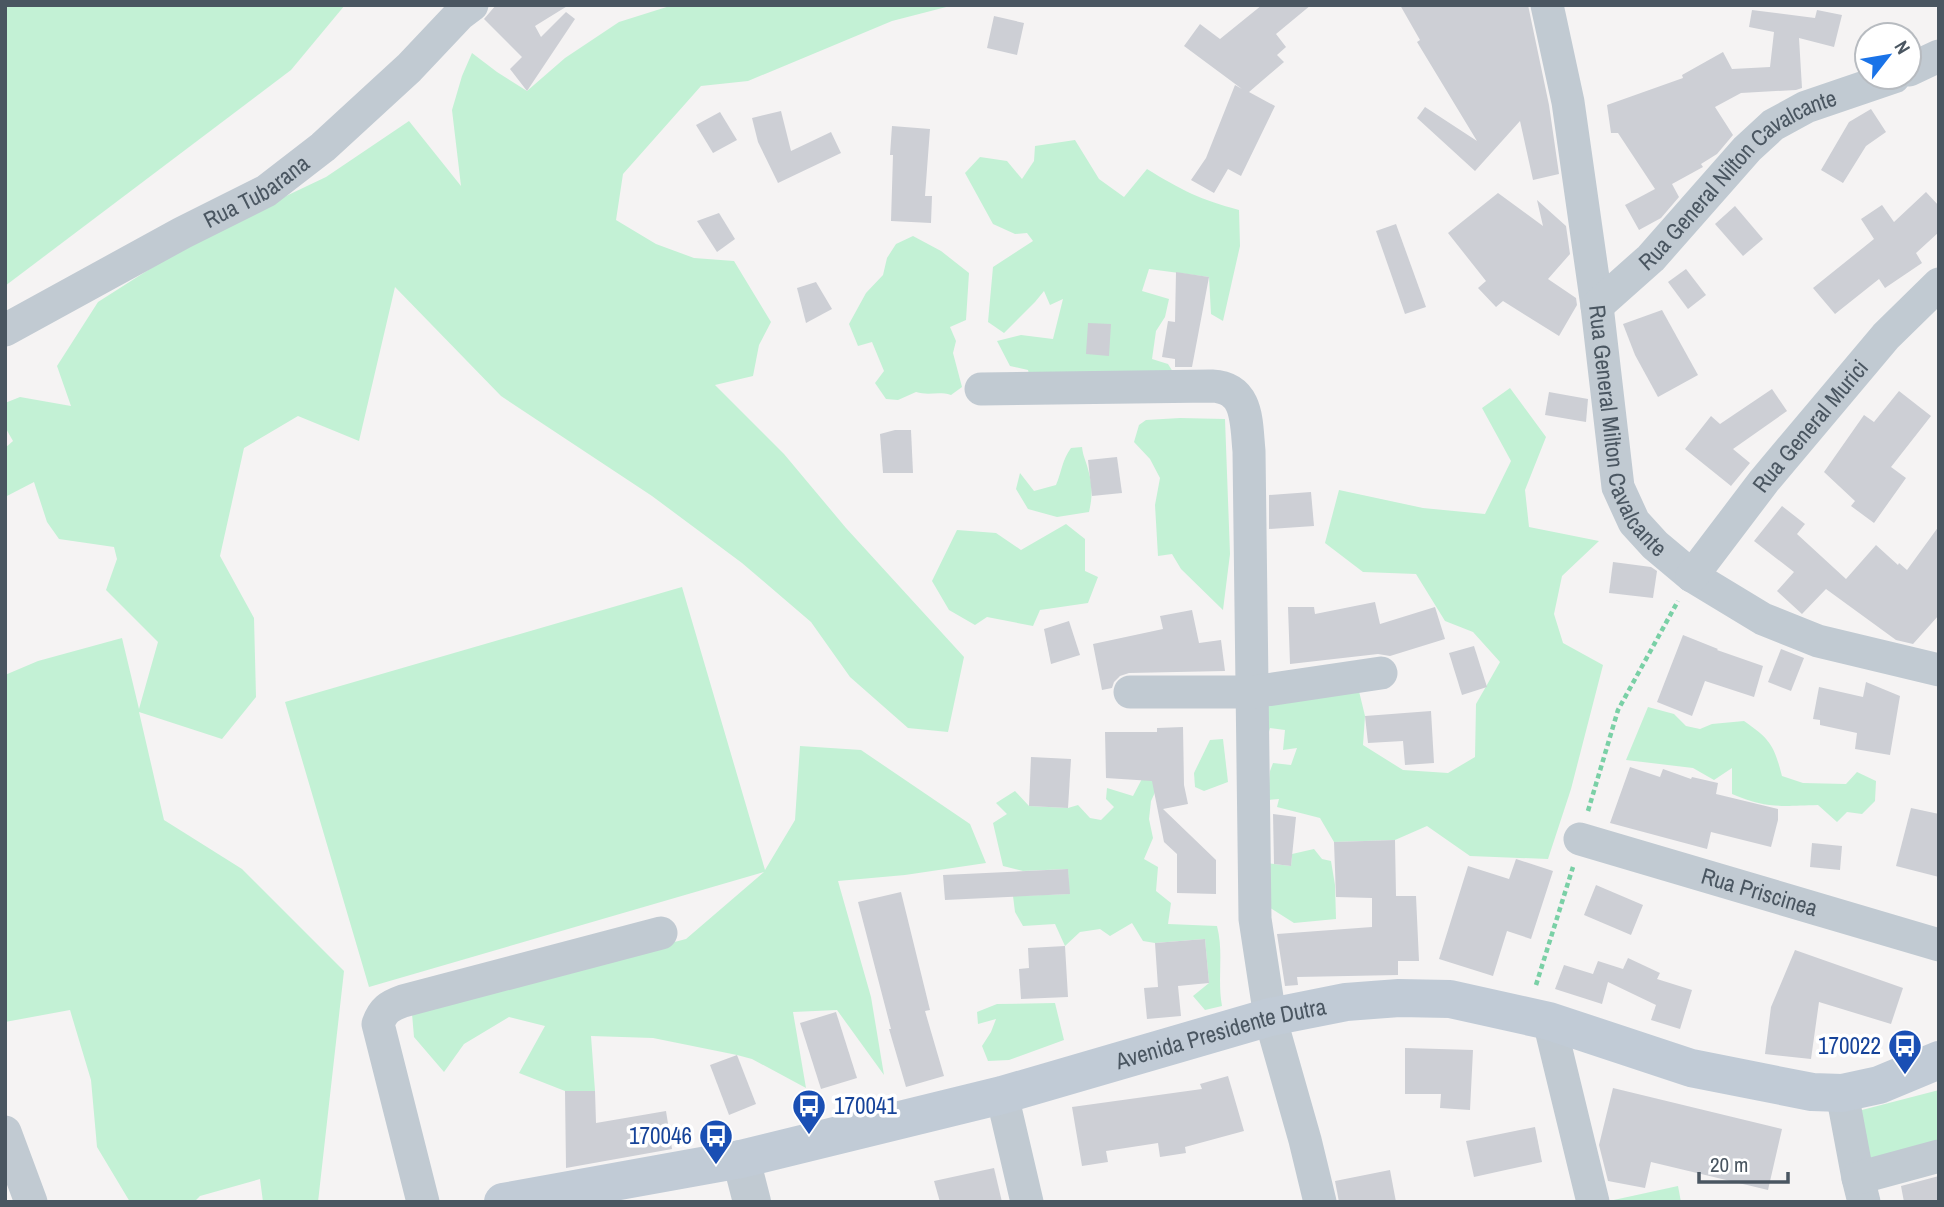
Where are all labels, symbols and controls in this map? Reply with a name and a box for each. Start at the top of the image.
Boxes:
north arrow [1853,21,1923,91]
text: N [1889,36,1917,59]
street label: Rua General Nilton Cavalcante [1631,82,1840,277]
street label: Rua Tubarana [198,147,316,235]
street label: Rua General Milton Cavalcante [1582,303,1673,563]
street label: Rua General Murici [1745,353,1875,498]
street label: Rua Priscinea [1698,860,1822,923]
street label: Avenida Presidente Dutra [1111,990,1329,1076]
bus stop icon: 170022 [1886,1027,1924,1076]
place label: 170022 [1818,1030,1881,1061]
bus stop icon: 170041 [790,1087,828,1136]
place label: 170041 [834,1090,897,1121]
bus stop icon: 170046 [697,1117,735,1166]
place label: 170046 [629,1120,692,1151]
scale bar [1699,1140,1788,1184]
text: 20 m [1710,1150,1748,1179]

